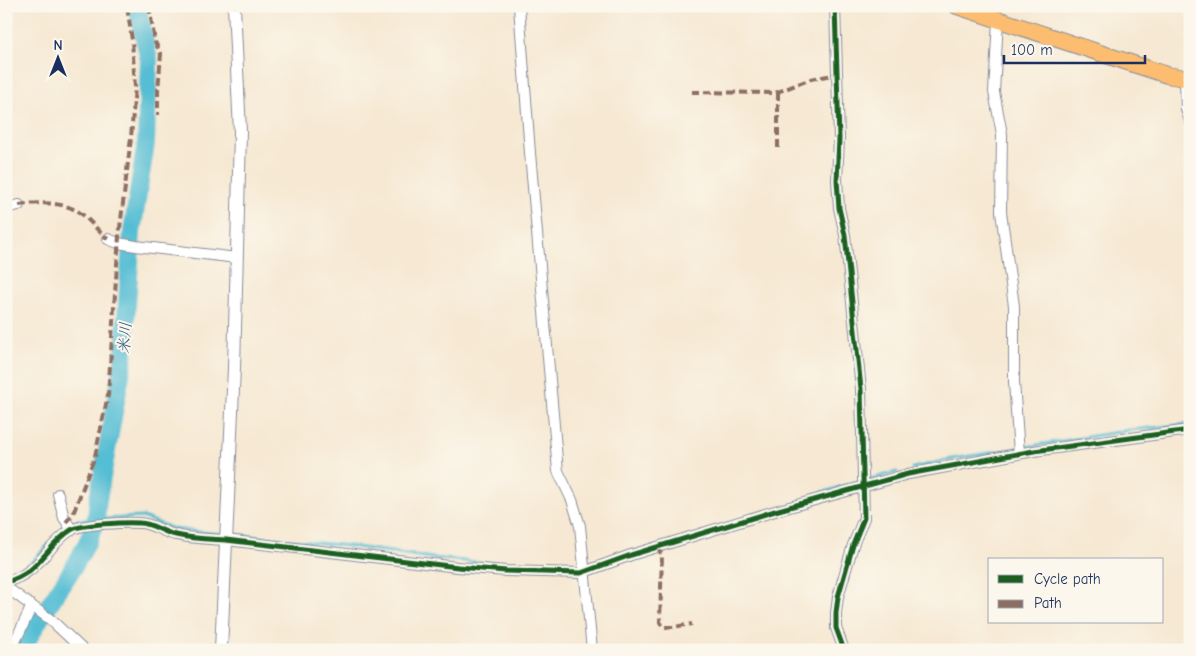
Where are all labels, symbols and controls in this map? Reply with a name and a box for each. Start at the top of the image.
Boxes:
north arrow [32,32,82,82]
scale bar [1004,32,1145,64]
text: N [53,37,63,54]
text: 100 m [1011,41,1053,59]
water label: 米川 [115,321,135,355]
legend [988,558,1164,624]
text: Cycle path [1034,570,1101,588]
text: Path [1034,594,1062,612]

